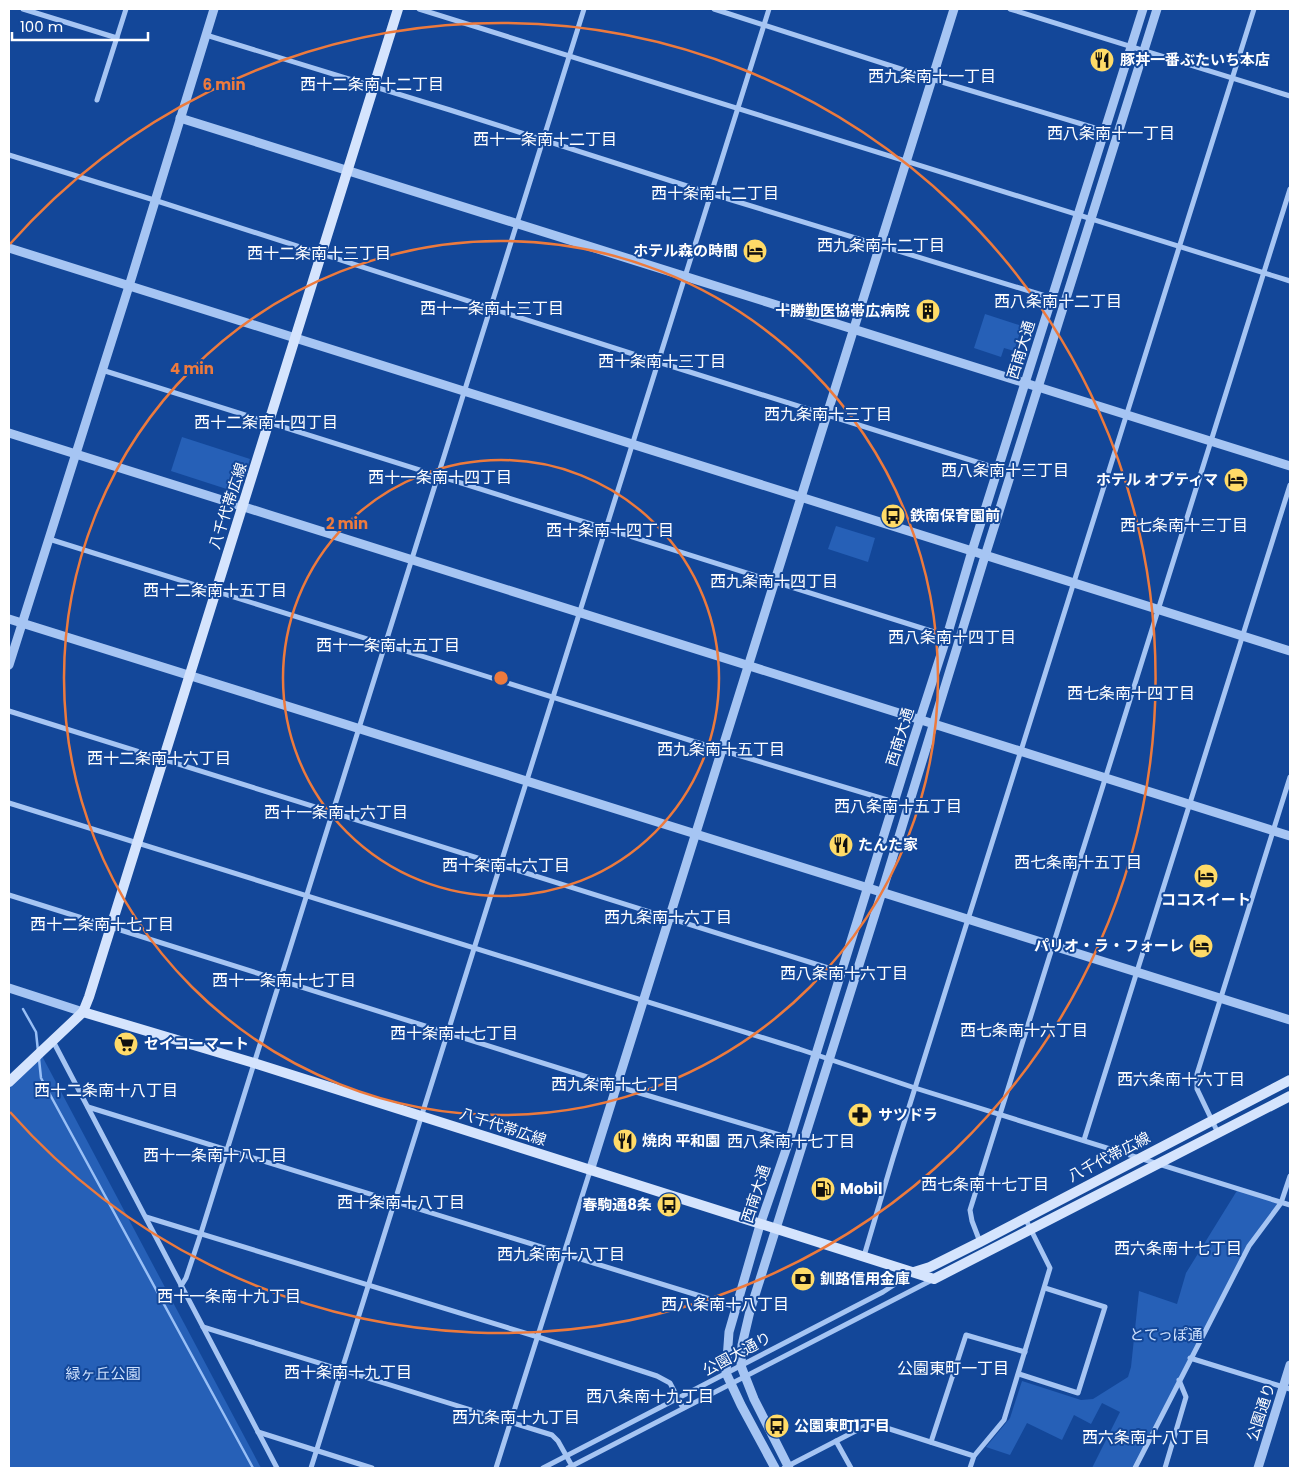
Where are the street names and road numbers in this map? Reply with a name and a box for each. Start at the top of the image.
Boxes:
street label: 西南大通 [1002,318,1039,382]
street label: 八千代帯広線 [204,460,251,552]
street label: 西南大通 [881,705,918,769]
street label: 八千代帯広線 [457,1103,549,1150]
street label: 八千代帯広線 [1064,1127,1154,1186]
street label: 西南大通 [736,1162,775,1226]
street label: 公園大通り [699,1327,775,1380]
street label: 公園通り [1241,1380,1280,1444]

